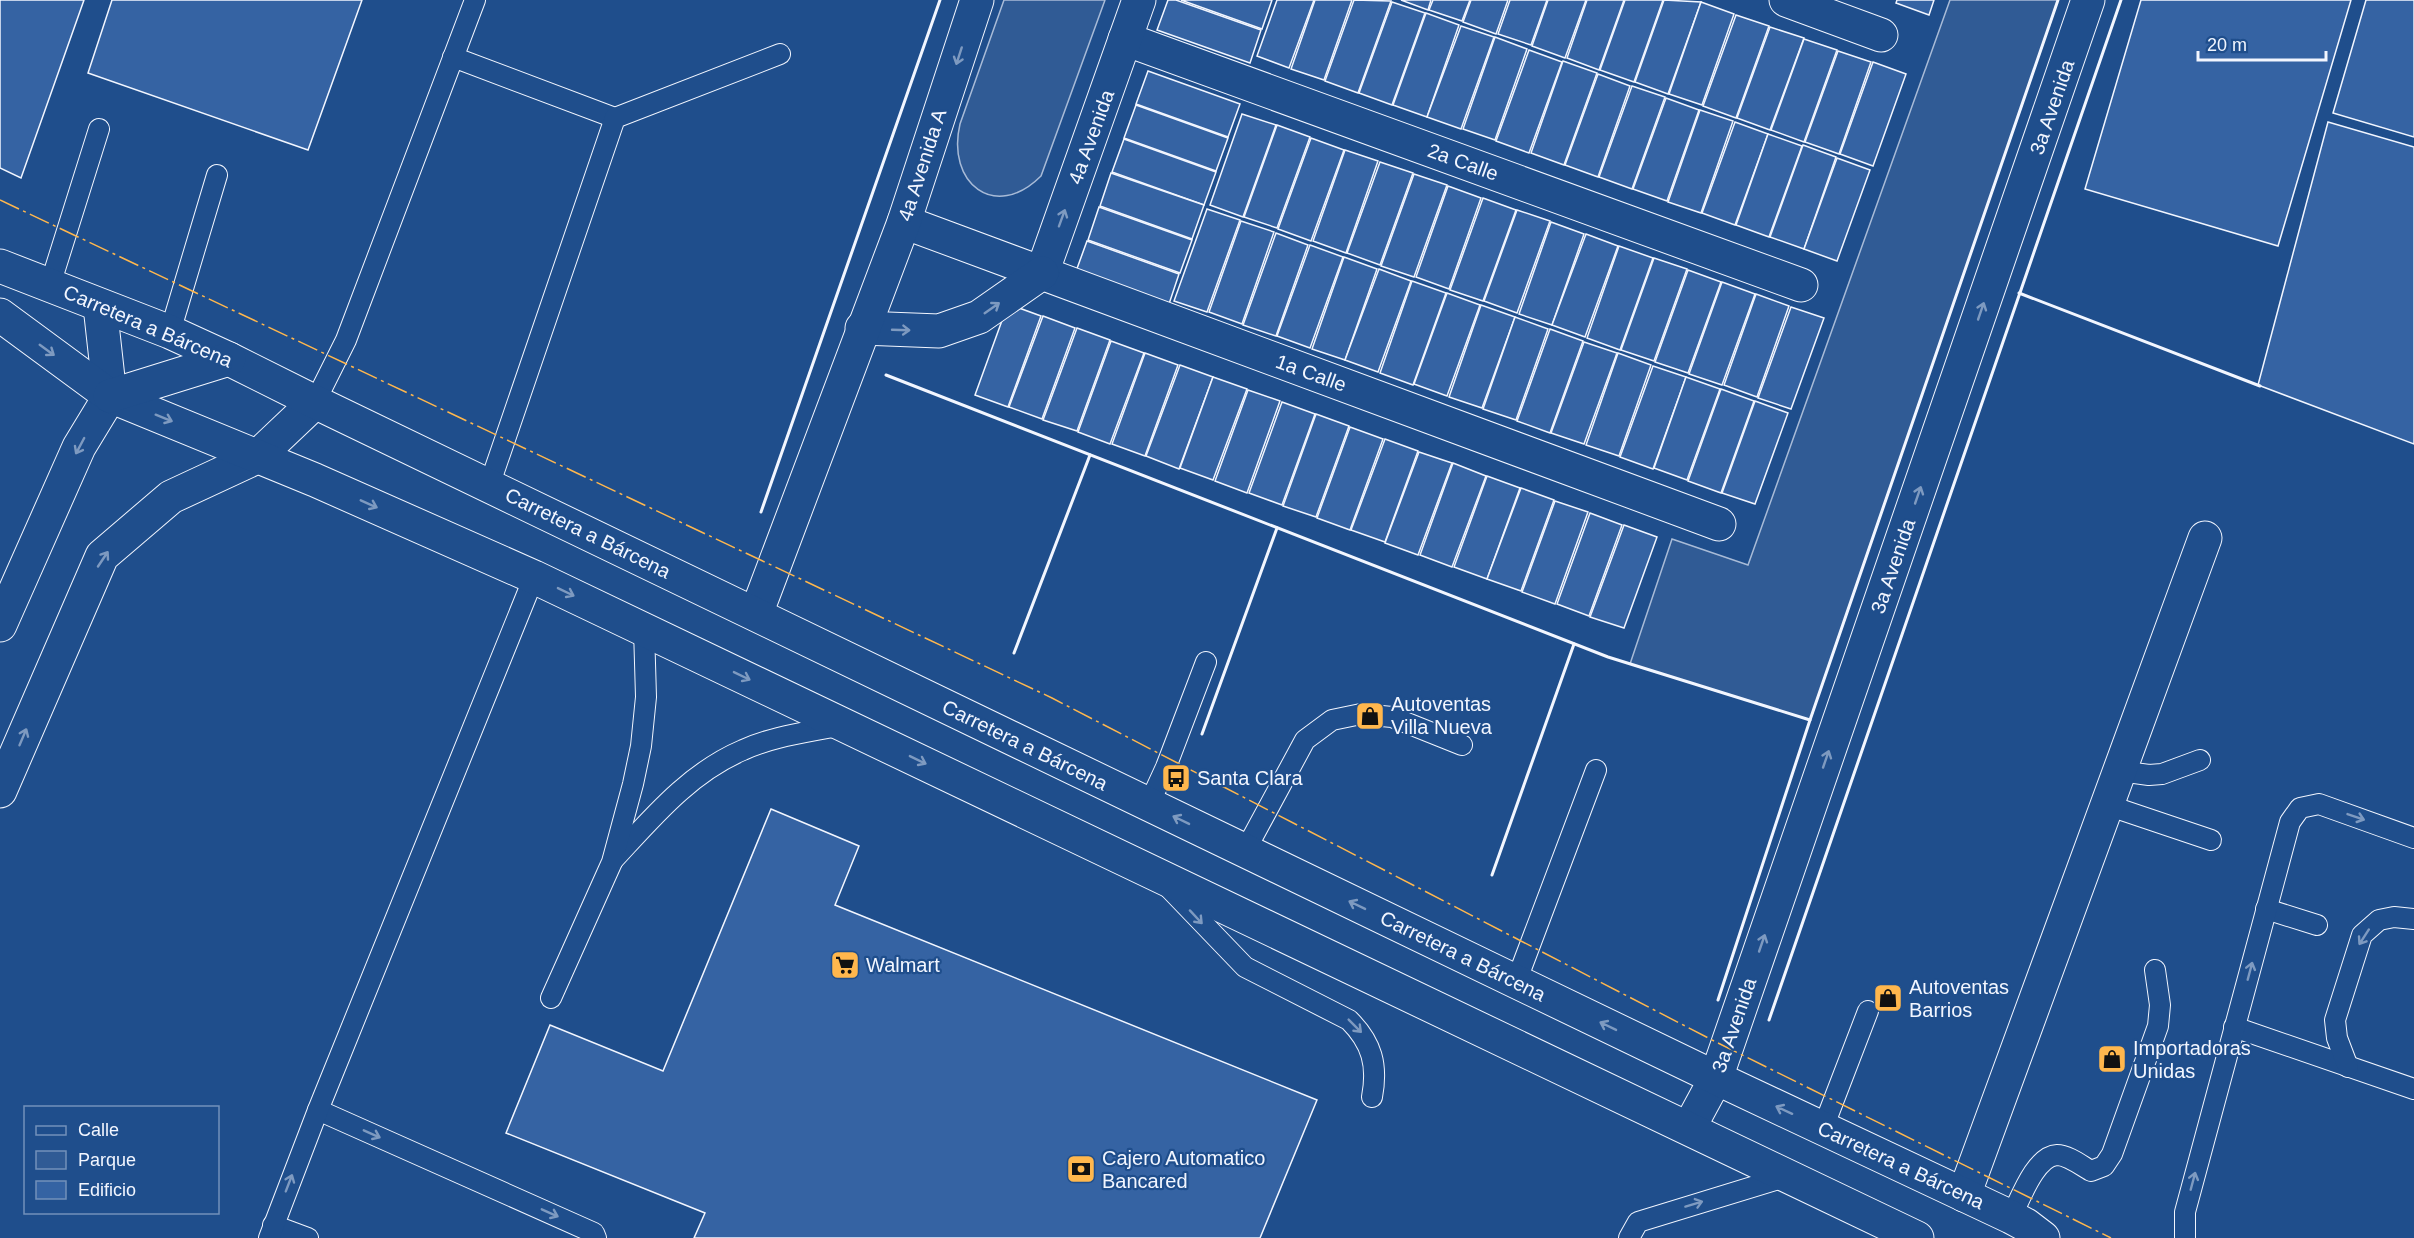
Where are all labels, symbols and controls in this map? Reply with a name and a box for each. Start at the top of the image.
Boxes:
scale bar [2198,24,2326,62]
text: 20 m [2207,35,2247,55]
one-way arrow [952,46,963,65]
street label: 3a Avenida [2026,56,2079,157]
street label: 4a Avenida [1064,86,1118,187]
street label: 4a Avenida A [894,106,951,224]
street label: 2a Calle [1425,139,1501,185]
one-way arrow [1057,209,1068,228]
street label: Carretera a Bárcena [60,280,237,372]
one-way arrow [984,302,1000,314]
one-way arrow [1977,302,1988,321]
one-way arrow [890,324,910,335]
one-way arrow [39,343,55,356]
street label: 1a Calle [1273,350,1349,396]
one-way arrow [154,413,173,424]
one-way arrow [74,437,85,455]
street label: Carretera a Bárcena [502,483,675,583]
one-way arrow [1913,487,1924,505]
one-way arrow [359,499,377,510]
street label: 3a Avenida [1867,515,1920,616]
one-way arrow [96,551,109,568]
one-way arrow [556,587,574,599]
one-way arrow [732,671,750,683]
place label: Autoventas Villa Nueva [1391,693,1493,738]
street label: Carretera a Bárcena [939,695,1112,795]
shop icon: Autoventas Villa Nueva [1354,700,1386,732]
one-way arrow [18,728,29,747]
one-way arrow [1822,750,1833,769]
one-way arrow [908,755,926,767]
bus stop icon: Santa Clara [1160,762,1192,794]
place label: Santa Clara [1197,767,1303,789]
one-way arrow [1173,813,1191,825]
one-way arrow [2346,813,2365,824]
one-way arrow [1348,898,1366,910]
street label: Carretera a Bárcena [1377,906,1550,1006]
one-way arrow [1189,909,1203,924]
one-way arrow [2358,928,2370,945]
one-way arrow [1758,934,1769,953]
supermarket icon: Walmart [829,949,861,981]
place label: Walmart [866,954,940,976]
one-way arrow [2244,962,2256,981]
street label: 3a Avenida [1708,974,1761,1075]
place label: Autoventas Barrios [1909,976,2009,1021]
shop icon: Autoventas Barrios [1872,982,1904,1014]
one-way arrow [1347,1019,1362,1033]
one-way arrow [1600,1020,1618,1032]
place label: Importadoras Unidas [2133,1037,2251,1082]
shop icon: Importadoras Unidas [2096,1043,2128,1075]
one-way arrow [1776,1104,1794,1116]
legend [24,1106,219,1214]
street label: Carretera a Bárcena [1814,1117,1989,1214]
text: Calle [78,1120,119,1140]
one-way arrow [362,1128,380,1140]
place label: Cajero Automatico Bancared [1102,1147,1265,1192]
text: Parque [78,1150,136,1170]
bank icon: Cajero Automatico Bancared [1065,1153,1097,1185]
one-way arrow [2188,1171,2199,1190]
one-way arrow [285,1174,296,1193]
text: Edificio [78,1180,136,1200]
one-way arrow [1684,1198,1703,1209]
one-way arrow [540,1208,558,1219]

